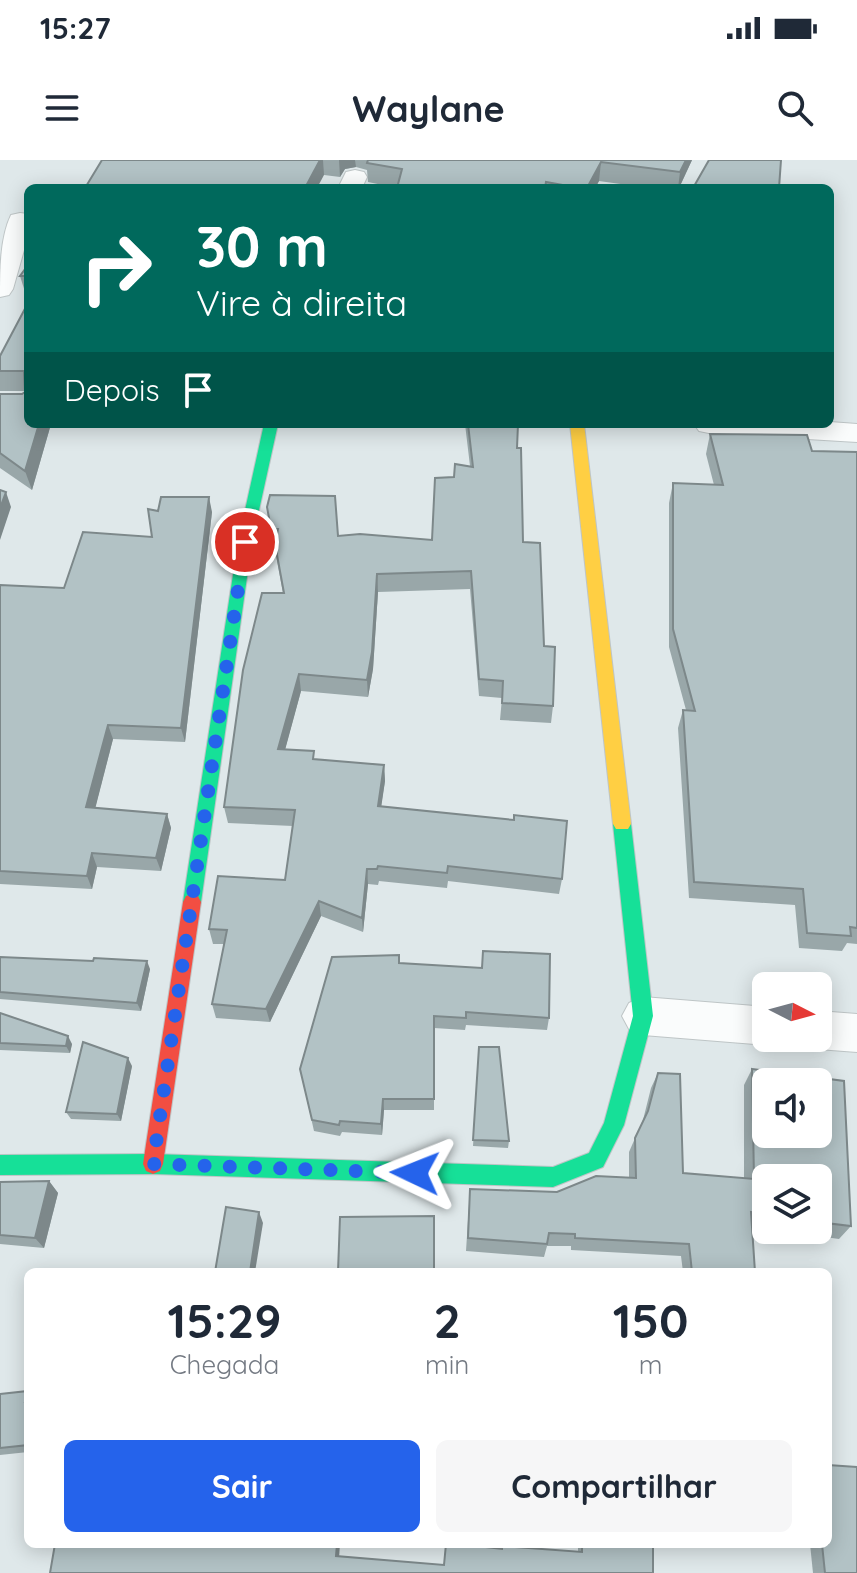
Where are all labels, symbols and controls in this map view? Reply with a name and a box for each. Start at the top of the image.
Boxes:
text: 15:27 [40,9,111,47]
icon: menu [40,86,84,130]
text: Waylane [352,86,505,131]
icon: search [773,86,817,130]
text: 30 m [196,211,328,281]
icon: right [64,216,168,320]
text: Vire à direita [196,280,407,325]
icon: arrive [176,368,220,412]
text: Depois [64,371,160,409]
pin [211,508,279,576]
icon: arrive [223,520,267,564]
north arrow [752,972,832,1052]
map controls [752,972,832,1244]
button: sound [752,1068,832,1148]
position arrow [373,1131,457,1215]
button: layers [752,1164,832,1244]
text: 15:29 [167,1290,281,1350]
text: 2 [433,1290,461,1350]
text: 150 [613,1290,689,1350]
text: Chegada [170,1348,279,1381]
text: min [425,1348,469,1381]
text: m [639,1348,662,1381]
button: Sair [64,1440,420,1532]
button: Compartilhar [436,1440,792,1532]

